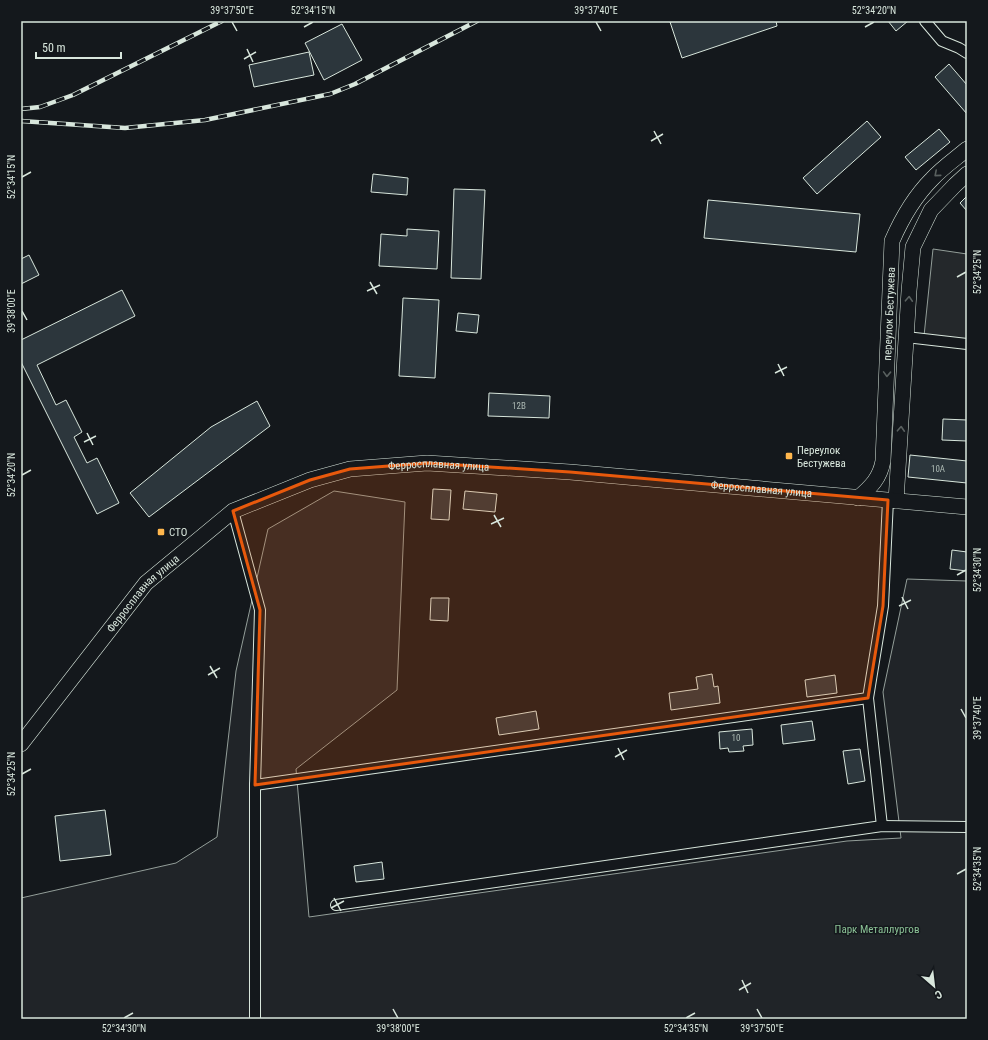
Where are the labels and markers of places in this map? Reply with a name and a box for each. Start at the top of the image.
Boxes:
place label: Переулок Бестужева [797,444,846,470]
marker: Переулок Бестужева [784,451,794,461]
place label: СТО [169,526,187,539]
marker: СТО [156,527,166,537]

